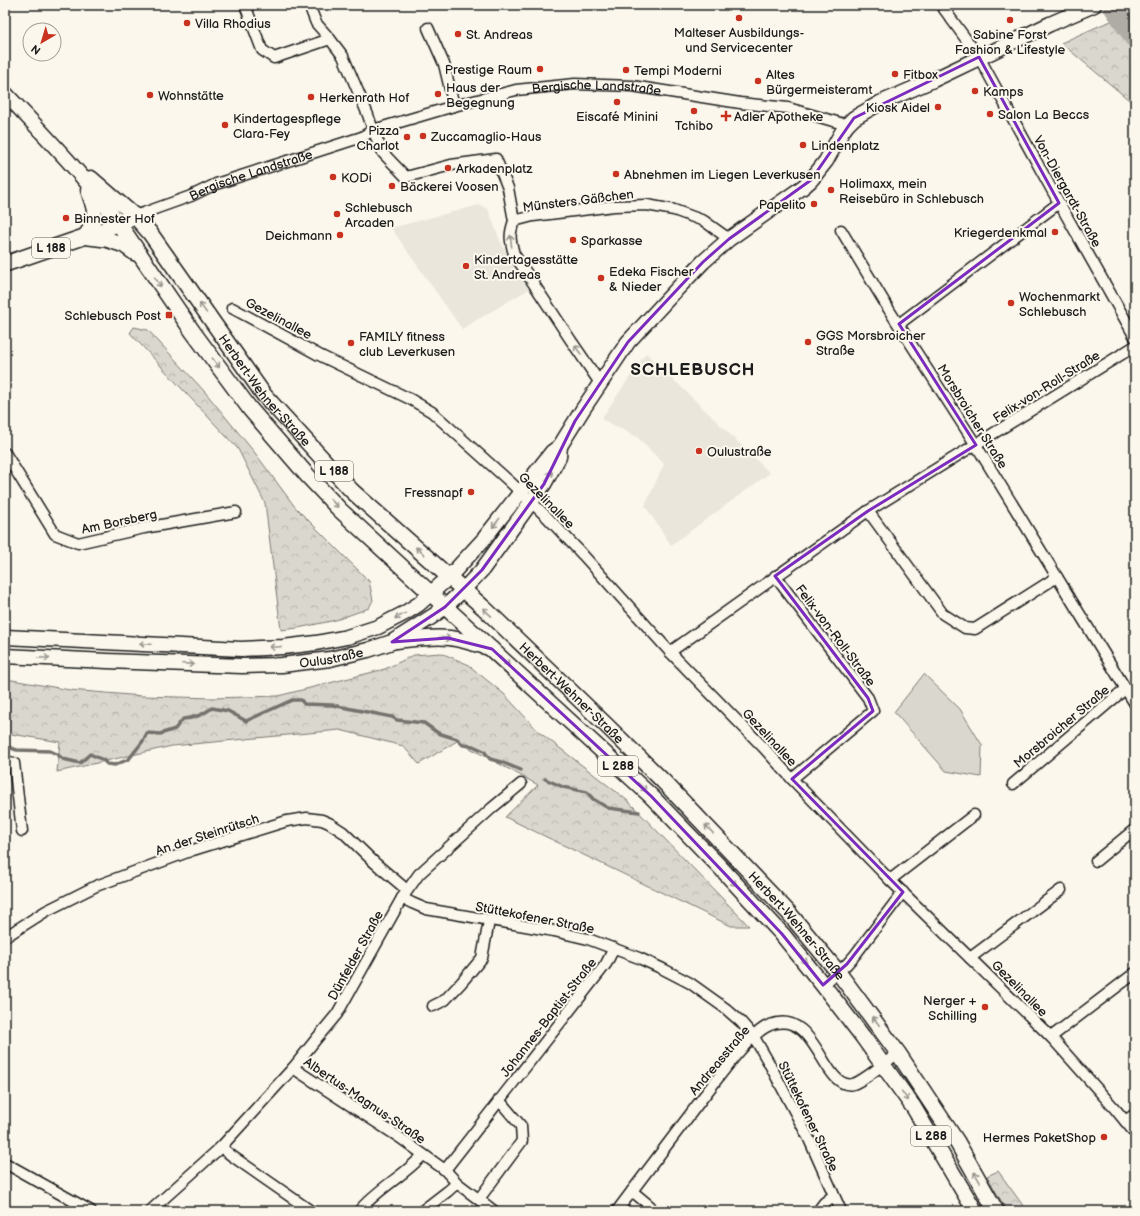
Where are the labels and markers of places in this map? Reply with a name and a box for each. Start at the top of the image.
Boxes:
marker: Malteser Ausbildungs- und Servicecenter [734,13,744,23]
marker: Sabine Forst Fashion & Lifestyle [1005,15,1015,25]
place label: Villa Rhodius [195,16,271,32]
marker: Villa Rhodius [182,18,192,28]
place label: Malteser Ausbildungs- und Servicecenter [674,25,804,56]
place label: St. Andreas [466,27,533,43]
place label: Sabine Forst Fashion & Lifestyle [955,27,1065,58]
marker: St. Andreas [453,29,463,39]
place label: Prestige Raum [445,62,532,78]
place label: Tempi Moderni [634,63,722,79]
marker: Prestige Raum [535,64,545,74]
marker: Tempi Moderni [621,65,631,75]
place label: Altes Bürgermeisteramt [766,67,872,98]
place label: Fitbox [903,67,938,83]
marker: Fitbox [890,69,900,79]
marker: Altes Bürgermeisteramt [753,76,763,86]
place label: Haus der Begegnung [446,80,515,111]
place label: Kamps [983,84,1024,100]
marker: Kamps [970,86,980,96]
place label: Wohnstätte [158,88,224,104]
marker: Haus der Begegnung [433,89,443,99]
marker: Wohnstätte [145,90,155,100]
place label: Herkenrath Hof [319,90,409,106]
marker: Herkenrath Hof [306,92,316,102]
marker: Eiscafé Minini [612,97,622,107]
place label: Kiosk Aidel [866,100,930,116]
marker: Kiosk Aidel [933,102,943,112]
marker: Tchibo [689,106,699,116]
place label: Salon La Beccs [998,107,1090,123]
place label: Eiscafé Minini [576,109,658,125]
place label: Adler Apotheke [734,109,824,125]
marker: Salon La Beccs [985,109,995,119]
place label: Kindertagespflege Clara-Fey [233,111,341,142]
marker: Adler Apotheke [721,111,731,121]
place label: Tchibo [675,118,713,134]
marker: Kindertagespflege Clara-Fey [220,120,230,130]
place label: Pizza Charlot [356,123,399,154]
place label: Zuccamaglio-Haus [430,129,542,145]
marker: Zuccamaglio-Haus [418,131,428,141]
marker: Pizza Charlot [402,132,412,142]
place label: Lindenplatz [811,138,880,154]
marker: Lindenplatz [798,140,808,150]
place label: Arkadenplatz [456,161,533,177]
marker: Arkadenplatz [443,163,453,173]
place label: Abnehmen im Liegen Leverkusen [624,167,821,183]
marker: Abnehmen im Liegen Leverkusen [611,169,621,179]
place label: KODi [341,170,372,186]
marker: KODi [328,172,338,182]
place label: Holimaxx, mein Reisebüro in Schlebusch [839,176,984,207]
place label: Bäckerei Voosen [400,179,499,195]
marker: Bäckerei Voosen [387,181,397,191]
marker: Holimaxx, mein Reisebüro in Schlebusch [826,185,836,195]
place label: Papelito [759,197,806,213]
marker: Papelito [809,199,819,209]
place label: Schlebusch Arcaden [345,200,412,231]
marker: Schlebusch Arcaden [332,209,342,219]
place label: Binnester Hof [74,211,155,227]
marker: Binnester Hof [61,213,71,223]
place label: Kriegerdenkmal [954,225,1047,241]
marker: Kriegerdenkmal [1050,227,1060,237]
place label: Deichmann [265,228,332,244]
marker: Deichmann [335,230,345,240]
place label: Sparkasse [581,233,643,249]
marker: Sparkasse [568,235,578,245]
place label: Kindertagesstätte St. Andreas [474,252,578,283]
marker: Kindertagesstätte St. Andreas [461,261,471,271]
place label: Edeka Fischer & Nieder [609,264,694,295]
marker: Edeka Fischer & Nieder [596,273,606,283]
place label: Wochenmarkt Schlebusch [1019,289,1100,320]
marker: Wochenmarkt Schlebusch [1006,298,1016,308]
place label: Schlebusch Post [65,308,161,324]
marker: Schlebusch Post [164,310,174,320]
place label: GGS Morsbroicher Straße [816,328,926,359]
place label: FAMILY fitness club Leverkusen [359,329,455,360]
marker: GGS Morsbroicher Straße [803,337,813,347]
marker: FAMILY fitness club Leverkusen [346,338,356,348]
place label: Oulustraße [707,444,772,460]
marker: Oulustraße [694,446,704,456]
place label: Fressnapf [404,485,463,501]
marker: Fressnapf [466,487,476,497]
place label: Nerger + Schilling [923,993,977,1024]
marker: Nerger + Schilling [980,1002,990,1012]
place label: Hermes PaketShop [983,1130,1096,1146]
marker: Hermes PaketShop [1099,1132,1109,1142]

